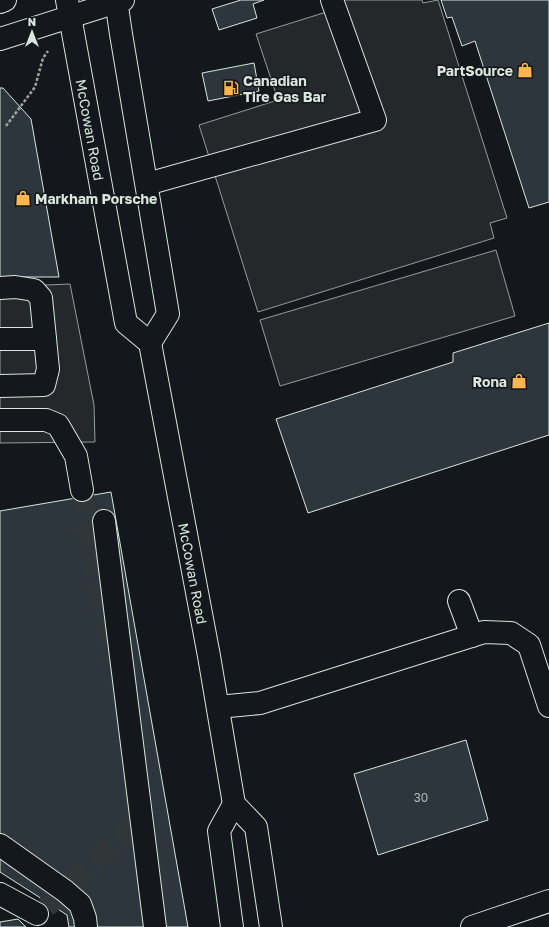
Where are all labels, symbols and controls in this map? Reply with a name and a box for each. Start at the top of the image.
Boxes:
north arrow [12,12,52,52]
text: N [28,15,36,28]
shop icon: PartSource [516,61,534,79]
place label: PartSource [437,62,513,79]
place label: Canadian Tire Gas Bar [243,72,327,105]
street label: McCowan Road [73,78,108,182]
fuel station icon: Canadian Tire Gas Bar [222,79,240,97]
shop icon: Markham Porsche [14,189,32,207]
place label: Markham Porsche [35,190,157,207]
shop icon: Rona [510,372,528,390]
place label: Rona [472,373,507,390]
street label: McCowan Road [176,521,211,626]
house number: 30 [414,790,428,805]

